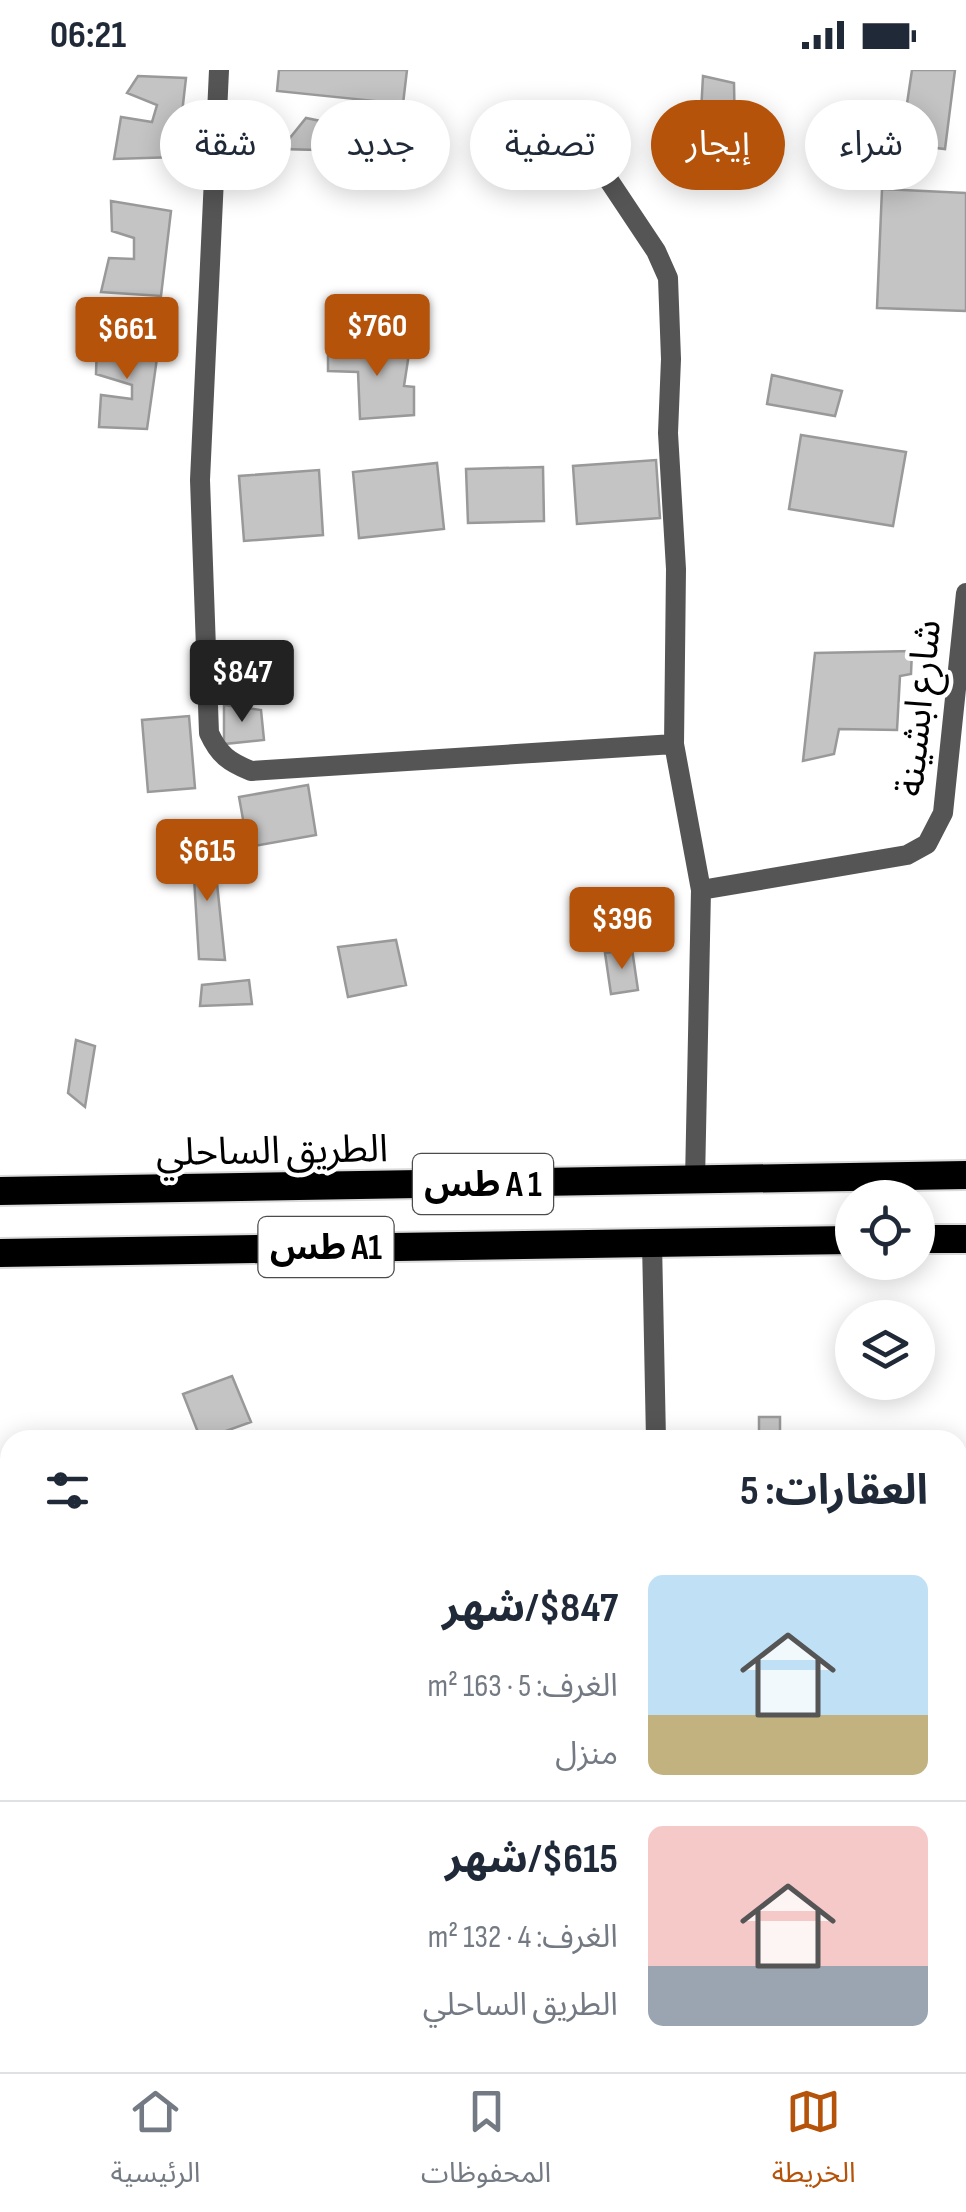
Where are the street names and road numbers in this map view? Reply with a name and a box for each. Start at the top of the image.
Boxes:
street label: شارع ابشينة [888,618,955,799]
street label: الطريق الساحلي [156,1127,388,1181]
road number: طس A 1 [413,1154,553,1214]
road number: طس A1 [258,1217,394,1277]

